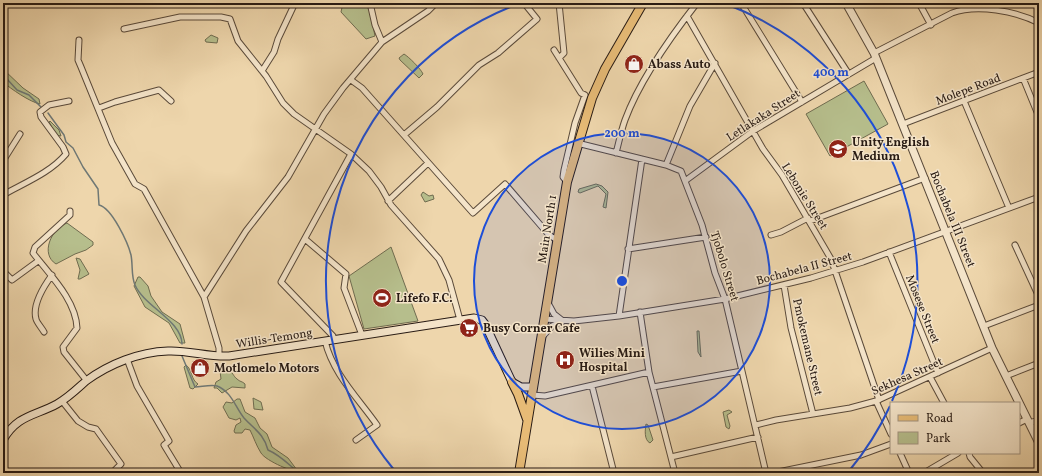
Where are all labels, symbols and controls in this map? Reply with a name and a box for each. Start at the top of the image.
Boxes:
shop icon: Abass Auto [623,53,645,75]
place label: Abass Auto [648,57,711,73]
text: 400 m [813,65,849,81]
street label: Molepe Road [933,70,1003,110]
street label: Letlakaka Street [724,86,804,146]
text: 200 m [604,126,640,142]
place label: Unity English Medium [852,135,930,165]
school or university icon: Unity English Medium [827,138,849,160]
street label: Lebonie Street [777,160,831,233]
street label: Bochabela III Street [925,169,979,270]
street label: Main North 1 [535,194,561,265]
street label: Tjobolo Street [706,229,742,303]
street label: Bochabela II Street [755,248,854,289]
street label: Mosese Street [901,273,943,346]
centre of rings [615,274,629,288]
sports icon: Lifefo F.C. [371,287,393,309]
place label: Lifefo F.C. [396,291,453,307]
street label: Pmokemane Street [788,297,826,397]
supermarket icon: Busy Corner Cafe [458,317,480,339]
place label: Busy Corner Cafe [483,321,580,337]
street label: Willis-Temong [235,325,314,353]
place label: Wilies Mini Hospital [579,346,645,376]
hospital icon: Wilies Mini Hospital [554,349,576,371]
street label: Sekhesa Street [869,354,946,400]
shop icon: Motlomelo Motors [189,357,211,379]
place label: Motlomelo Motors [214,361,320,377]
legend [890,402,1020,454]
text: Road [926,411,953,427]
text: Park [926,431,951,447]

